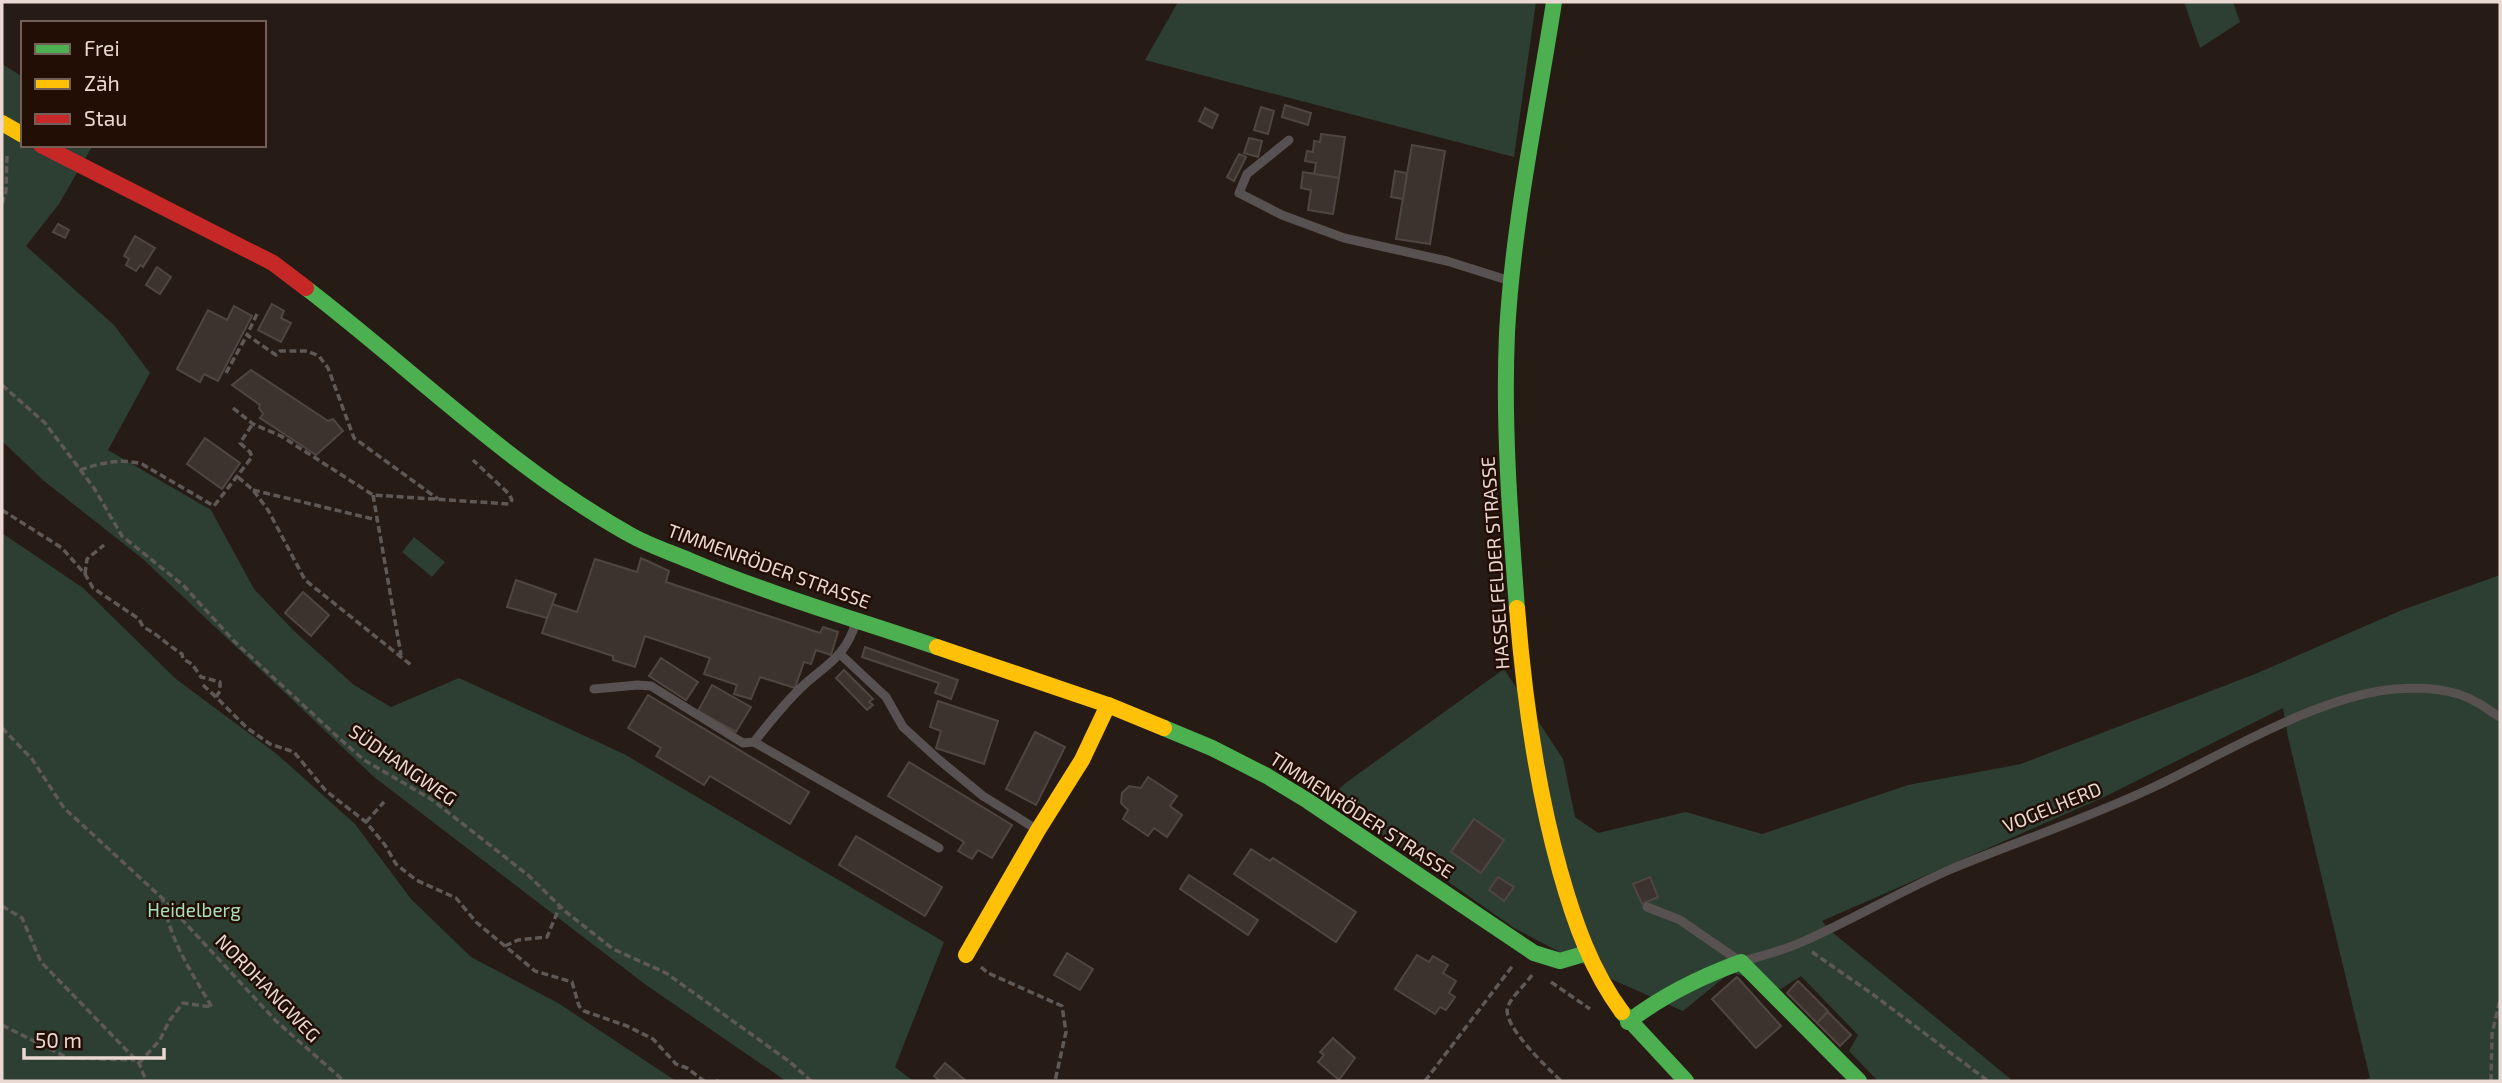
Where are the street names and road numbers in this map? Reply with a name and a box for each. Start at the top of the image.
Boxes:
street label: HASSELFELDER STRASSE [1476,456,1513,670]
street label: TIMMENRÖDER STRASSE [665,518,874,613]
street label: SÜDHANGWEG [345,719,462,810]
street label: TIMMENRÖDER STRASSE [1266,747,1458,883]
street label: VOGELHERD [1999,776,2104,837]
street label: NORDHANGWEG [211,929,326,1046]

